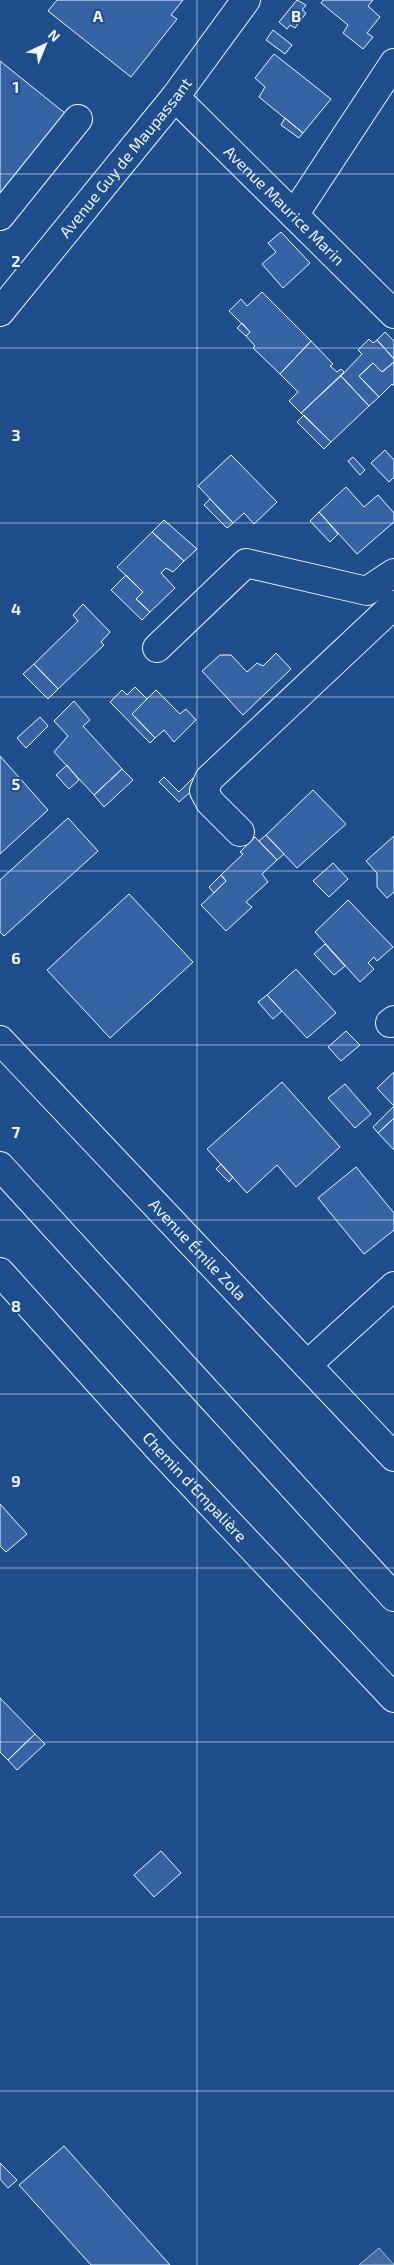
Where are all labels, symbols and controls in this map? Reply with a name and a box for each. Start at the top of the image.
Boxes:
text: A [93,6,104,25]
text: B [291,6,301,25]
north arrow [20,20,70,70]
text: N [45,26,64,45]
street label: Avenue Guy de Maupassant [55,74,195,241]
text: 1 [13,77,19,96]
street label: Avenue Maurice Marin [221,141,349,269]
text: 2 [11,251,21,270]
text: 3 [11,425,21,444]
text: 4 [11,599,21,618]
text: 5 [12,774,21,793]
text: 6 [11,948,21,967]
text: 7 [12,1122,21,1141]
street label: Avenue Émile Zola [146,1194,251,1304]
text: 8 [11,1296,21,1315]
street label: Chemin d'Empalière [139,1428,251,1545]
text: 9 [11,1471,21,1490]

